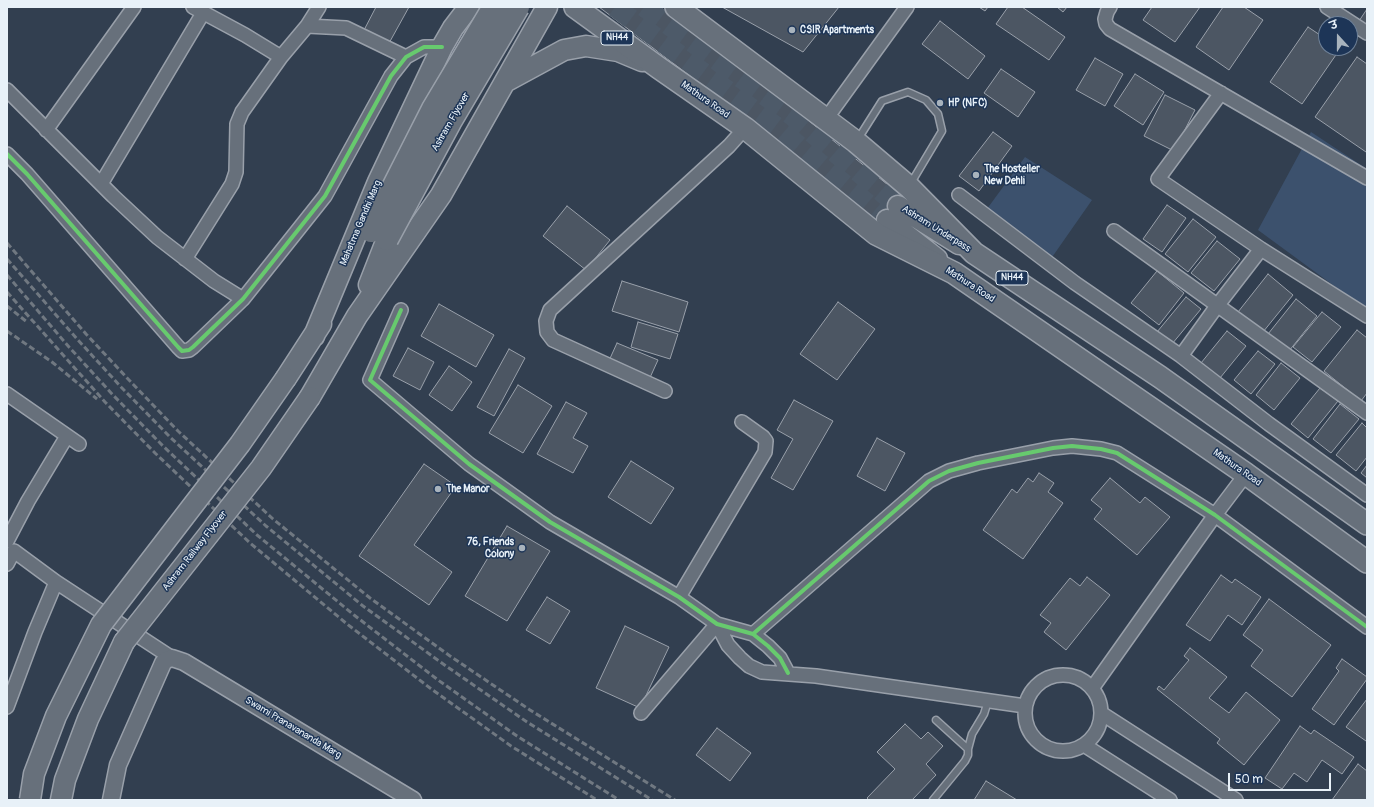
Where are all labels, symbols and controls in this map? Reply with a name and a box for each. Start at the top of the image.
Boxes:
north arrow [1318,16,1358,56]
text: उ [1328,18,1340,33]
place label: CSIR Apartments [800,24,874,36]
marker: CSIR Apartments [787,25,797,35]
road number: NH44 [601,31,633,45]
street label: Mathura Road [678,79,732,121]
street label: Ashram Flyover [429,90,473,154]
place label: HP (NFC) [948,97,988,109]
marker: HP (NFC) [935,98,945,108]
place label: The Hosteller New Dehli [984,163,1040,186]
marker: The Hosteller New Dehli [971,170,981,180]
street label: Mahatma Gandhi Marg [338,179,384,267]
street label: Ashram Underpass [899,203,973,255]
street label: Mathura Road [943,265,997,305]
road number: NH44 [996,271,1028,285]
street label: Mathura Road [1210,447,1264,489]
place label: The Manor [446,483,490,495]
marker: The Manor [433,484,443,494]
street label: Ashram Railway Flyover [160,509,230,593]
place label: 76, Friends Colony [467,536,514,560]
marker: 76, Friends Colony [517,543,527,553]
street label: Swami Pranavananda Marg [243,694,343,762]
scale bar [1230,765,1333,791]
text: 50 m [1235,772,1263,787]

